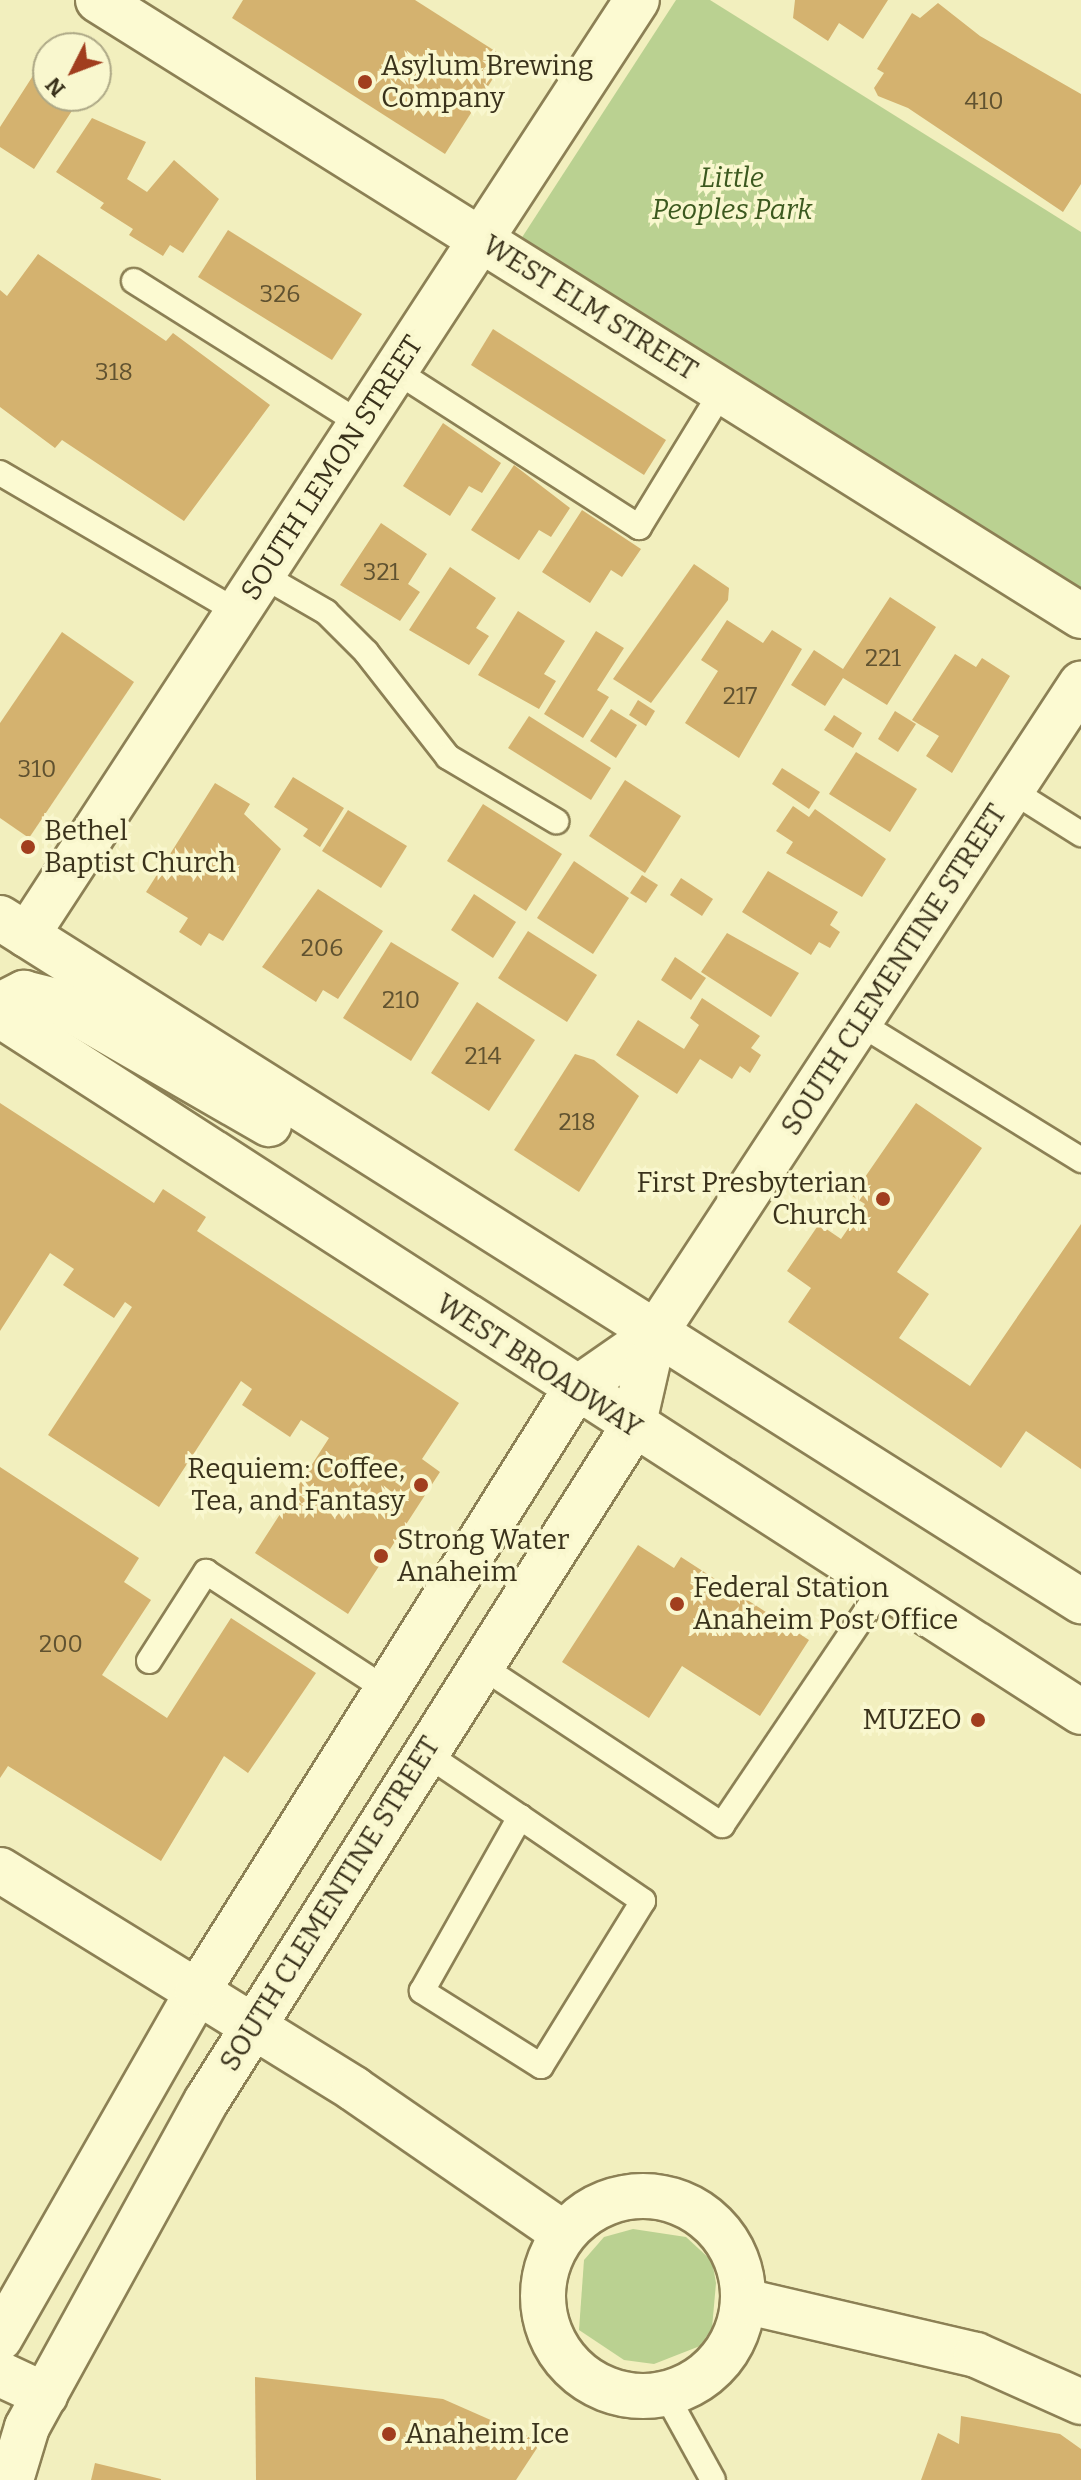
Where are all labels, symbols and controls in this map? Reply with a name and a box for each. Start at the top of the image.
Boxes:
north arrow [32,32,112,112]
place label: Asylum Brewing Company [381,49,593,115]
text: N [40,72,71,102]
marker: Asylum Brewing Company [356,73,374,91]
house number: 410 [964,88,1004,116]
park label: Little Peoples Park [652,161,812,227]
street label: WEST ELM STREET [476,228,704,388]
house number: 326 [260,281,300,309]
street label: SOUTH LEMON STREET [234,329,430,607]
house number: 318 [95,359,133,387]
house number: 321 [363,559,399,587]
house number: 221 [865,645,901,673]
house number: 217 [723,683,757,711]
house number: 310 [18,756,56,784]
street label: SOUTH CLEMENTINE STREET [774,798,1014,1142]
place label: Bethel Baptist Church [44,814,236,880]
marker: Bethel Baptist Church [19,838,37,856]
house number: 206 [301,935,343,963]
house number: 210 [382,987,420,1015]
house number: 214 [465,1043,501,1071]
house number: 218 [558,1109,596,1137]
place label: First Presbyterian Church [637,1166,867,1232]
marker: First Presbyterian Church [874,1190,892,1208]
street label: WEST BROADWAY [430,1287,648,1445]
place label: Requiem: Coffee, Tea, and Fantasy [187,1452,405,1518]
marker: Requiem: Coffee, Tea, and Fantasy [412,1476,430,1494]
place label: Strong Water Anaheim [397,1523,569,1589]
marker: Strong Water Anaheim [372,1547,390,1565]
place label: Federal Station Anaheim Post Office [693,1571,958,1637]
marker: Federal Station Anaheim Post Office [668,1595,686,1613]
house number: 200 [39,1631,83,1659]
place label: MUZEO [863,1703,962,1737]
marker: MUZEO [969,1711,987,1729]
street label: SOUTH CLEMENTINE STREET [213,1731,447,2077]
place label: Anaheim Ice [405,2417,569,2451]
marker: Anaheim Ice [380,2425,398,2443]

